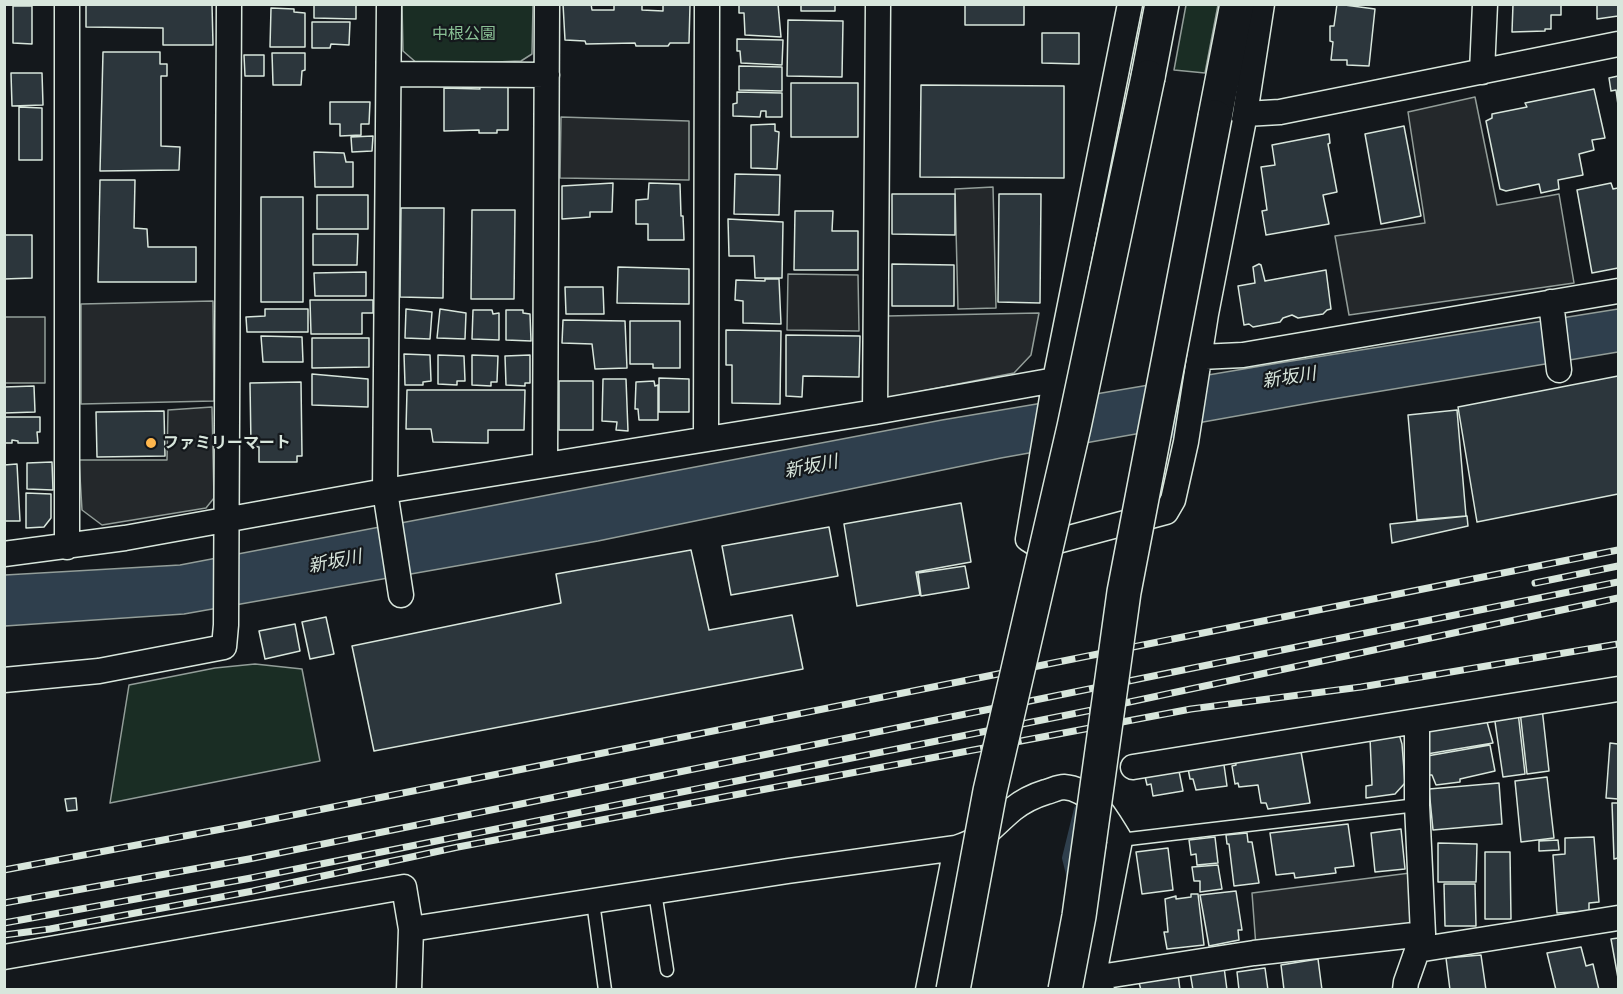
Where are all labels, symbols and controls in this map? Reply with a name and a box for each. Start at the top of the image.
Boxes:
park label: 中根公園 [432,24,496,44]
water label: 新坂川 [1261,363,1317,393]
place label: ファミリーマート [163,433,291,453]
marker: ファミリーマート [144,436,158,450]
water label: 新坂川 [782,451,840,483]
water label: 新坂川 [306,546,364,578]

